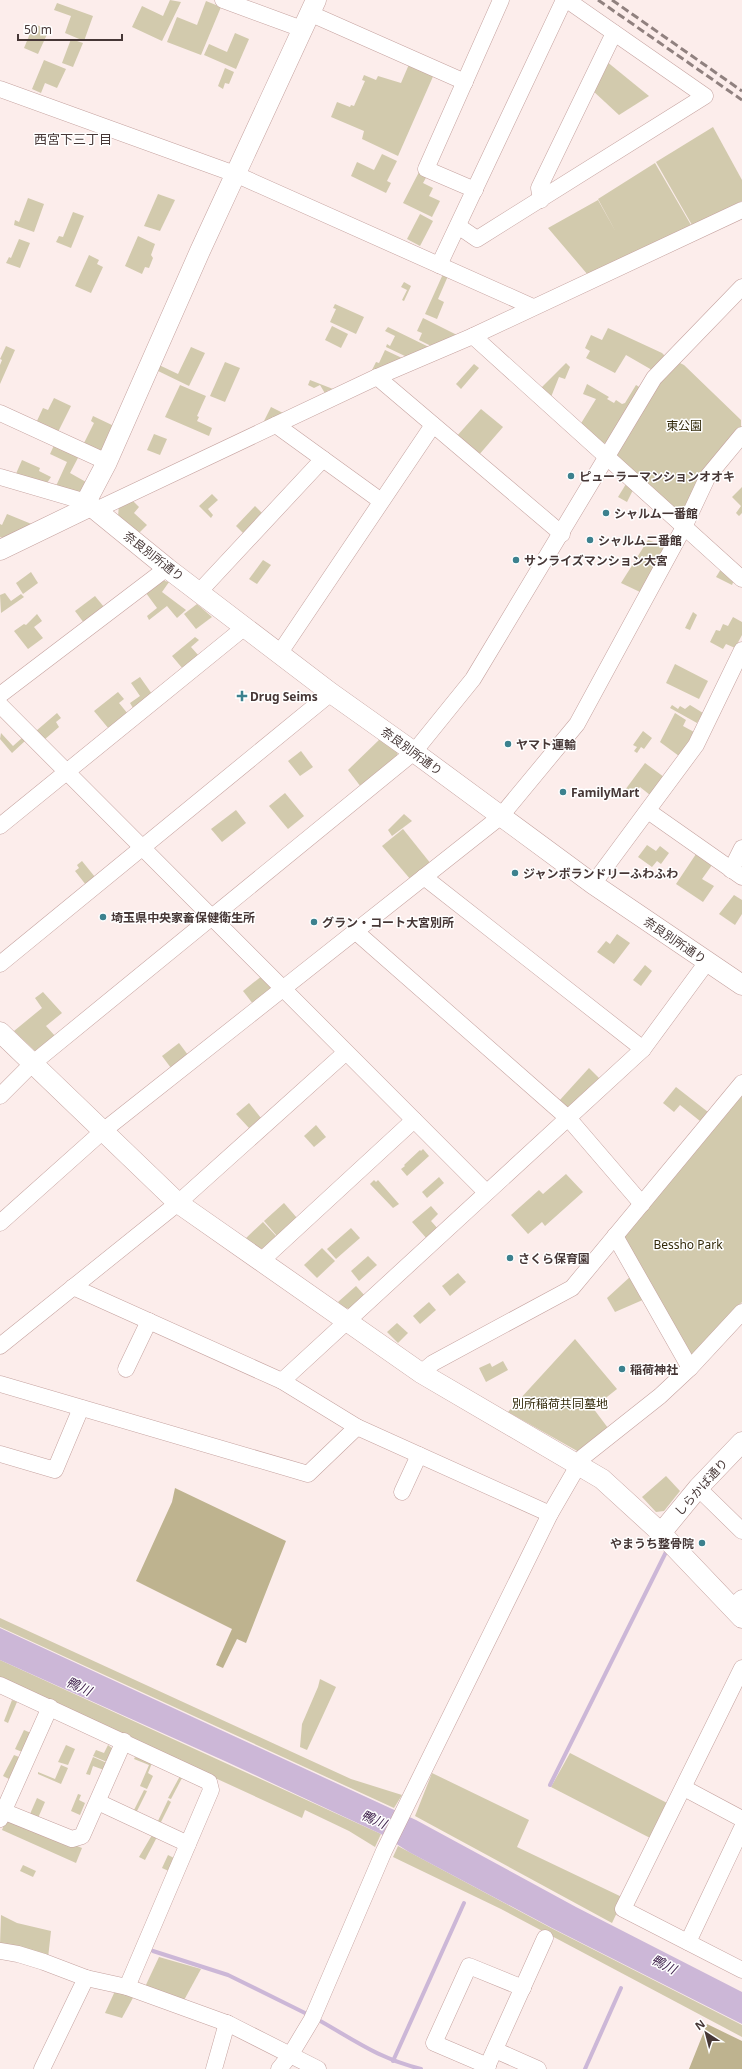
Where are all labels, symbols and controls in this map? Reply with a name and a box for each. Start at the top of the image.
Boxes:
scale bar [18,16,122,42]
text: 50 m [24,21,52,38]
district label: 西宮下三丁目 [34,130,112,148]
park label: 東公園 [666,417,702,434]
place label: ピューラーマンションオオキ [579,468,735,485]
marker: ピューラーマンションオオキ [566,471,576,481]
place label: シャルム一番館 [614,505,698,522]
marker: シャルム一番館 [601,508,611,518]
street label: 奈良別所通り [120,527,188,585]
place label: シャルム二番館 [598,532,682,549]
marker: シャルム二番館 [585,535,595,545]
place label: サンライズマンション大宮 [524,552,668,569]
marker: サンライズマンション大宮 [511,555,521,565]
place label: Drug Seims [250,688,318,705]
marker: Drug Seims [237,691,247,701]
street label: 奈良別所通り [378,723,446,779]
place label: ヤマト運輸 [516,736,576,753]
marker: ヤマト運輸 [503,739,513,749]
place label: FamilyMart [571,784,640,801]
marker: FamilyMart [558,787,568,797]
place label: ジャンボランドリーふわふわ [523,865,678,882]
marker: ジャンボランドリーふわふわ [510,868,520,878]
place label: 埼玉県中央家畜保健衛生所 [111,909,255,926]
marker: 埼玉県中央家畜保健衛生所 [98,912,108,922]
street label: 奈良別所通り [640,913,710,967]
place label: グラン・コート大宮別所 [322,914,454,931]
marker: グラン・コート大宮別所 [309,917,319,927]
park label: Bessho Park [653,1236,723,1253]
place label: さくら保育園 [518,1250,590,1267]
marker: さくら保育園 [505,1253,515,1263]
place label: 稲荷神社 [630,1361,678,1378]
marker: 稲荷神社 [617,1364,627,1374]
park label: 別所稲荷共同墓地 [512,1395,608,1412]
street label: しらかば通り [671,1455,731,1519]
place label: やまうち整骨院 [610,1535,694,1552]
marker: やまうち整骨院 [697,1538,707,1548]
water label: 鴨川 [63,1672,96,1700]
water label: 鴨川 [358,1805,391,1833]
water label: 鴨川 [648,1950,681,1979]
north arrow [686,2013,726,2053]
text: N [692,2016,708,2033]

